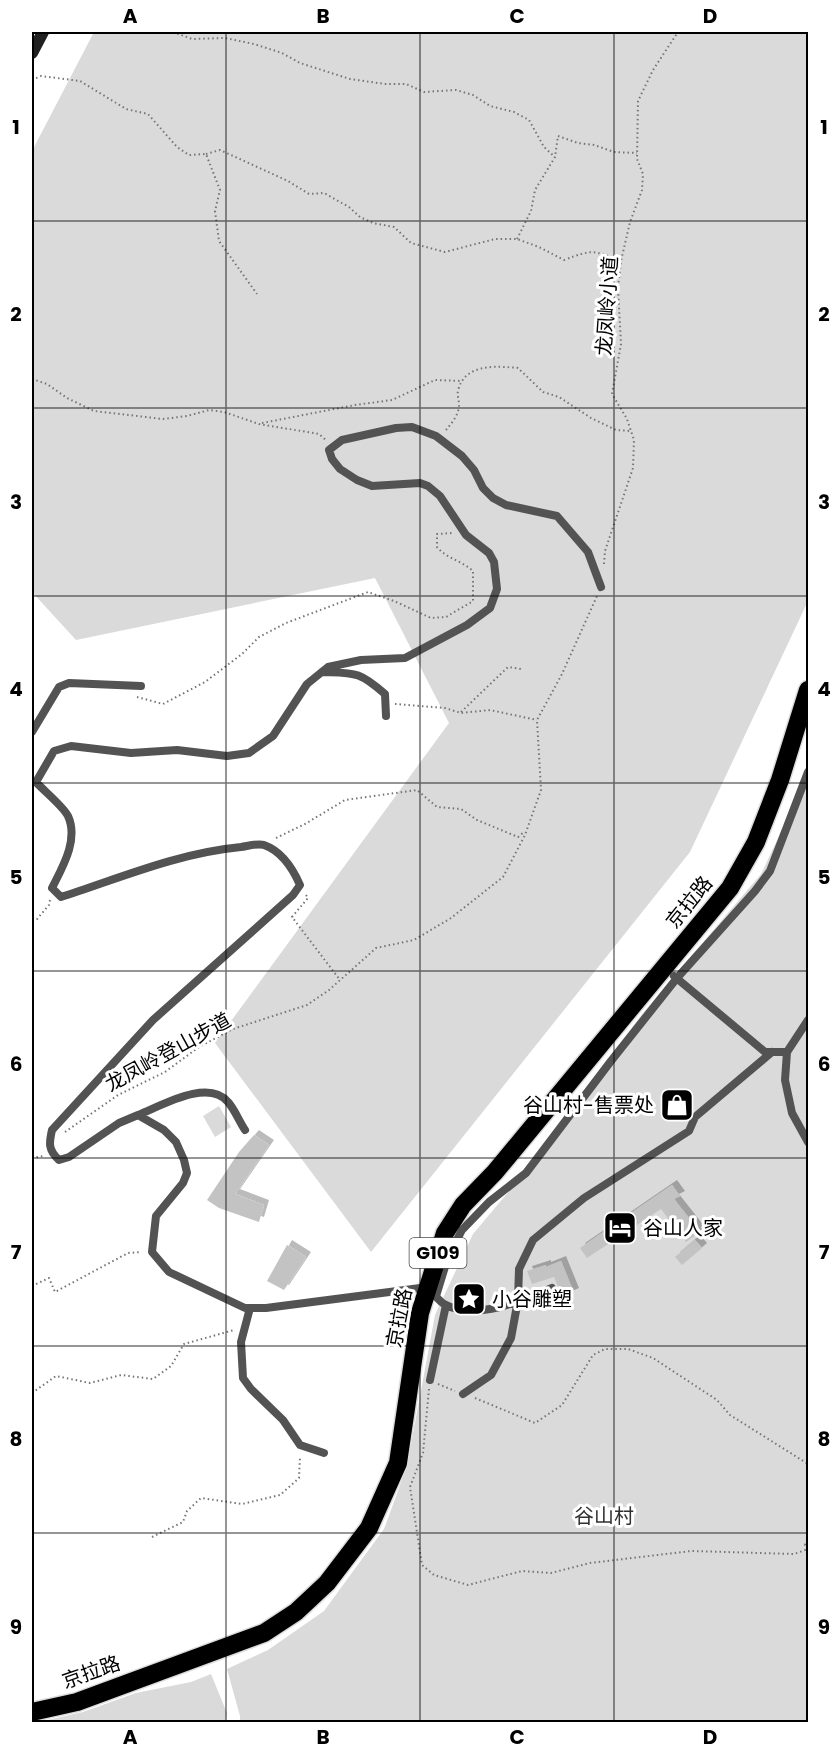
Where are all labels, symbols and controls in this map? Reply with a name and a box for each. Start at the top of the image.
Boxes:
text: A [123,2,138,30]
text: B [316,2,330,30]
text: C [509,2,525,30]
text: D [703,2,717,30]
text: 1 [12,113,20,141]
text: 1 [820,113,828,141]
street label: 龙凤岭小道 [590,255,624,357]
text: 2 [10,300,22,328]
text: 2 [818,300,830,328]
text: 3 [10,488,22,516]
text: 3 [818,488,830,516]
text: 4 [9,675,23,703]
text: 4 [817,675,831,703]
text: 5 [10,863,23,891]
text: 5 [818,863,831,891]
street label: 京拉路 [659,870,719,934]
street label: 龙凤岭登山步道 [100,1006,236,1098]
text: 6 [10,1050,22,1078]
text: 6 [818,1050,830,1078]
shop icon: 谷山村-售票处 [659,1087,695,1123]
place label: 谷山村-售票处 [523,1091,654,1119]
hotel icon: 谷山人家 [602,1210,638,1246]
place label: 谷山人家 [643,1214,723,1242]
text: 7 [11,1238,22,1266]
road number: G109 [410,1238,466,1268]
text: 7 [819,1238,830,1266]
place icon: 小谷雕塑 [451,1281,487,1317]
place label: 小谷雕塑 [492,1285,572,1313]
street label: 京拉路 [380,1286,418,1350]
text: 8 [10,1425,22,1453]
text: 8 [818,1425,830,1453]
park label: 谷山村 [574,1502,634,1530]
text: 9 [10,1613,22,1641]
text: 9 [818,1613,830,1641]
street label: 京拉路 [58,1649,124,1695]
text: A [123,1723,138,1751]
text: B [316,1723,330,1751]
text: C [509,1723,525,1751]
text: D [703,1723,717,1751]

